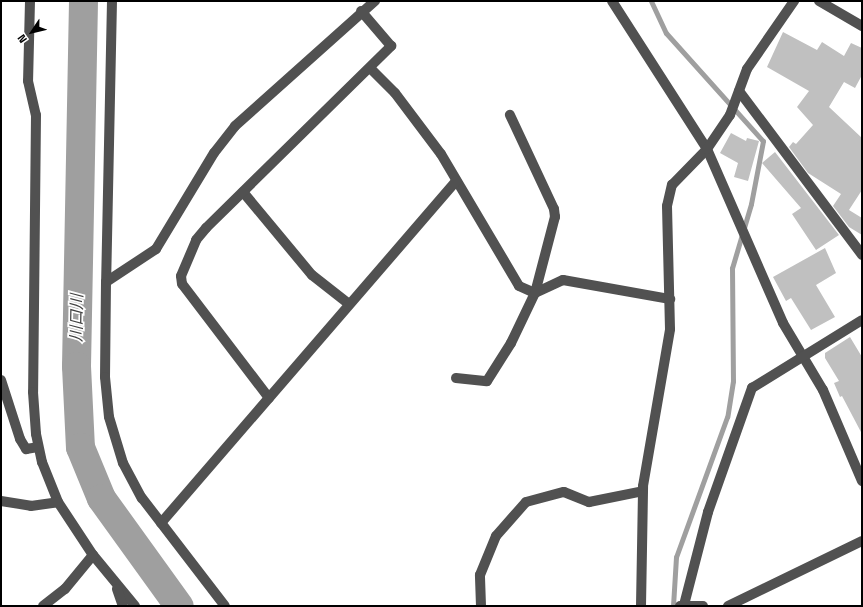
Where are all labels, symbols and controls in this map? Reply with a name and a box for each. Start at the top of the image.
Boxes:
north arrow [12,12,52,52]
text: N [14,32,30,46]
water label: 川口川 [67,294,87,342]

